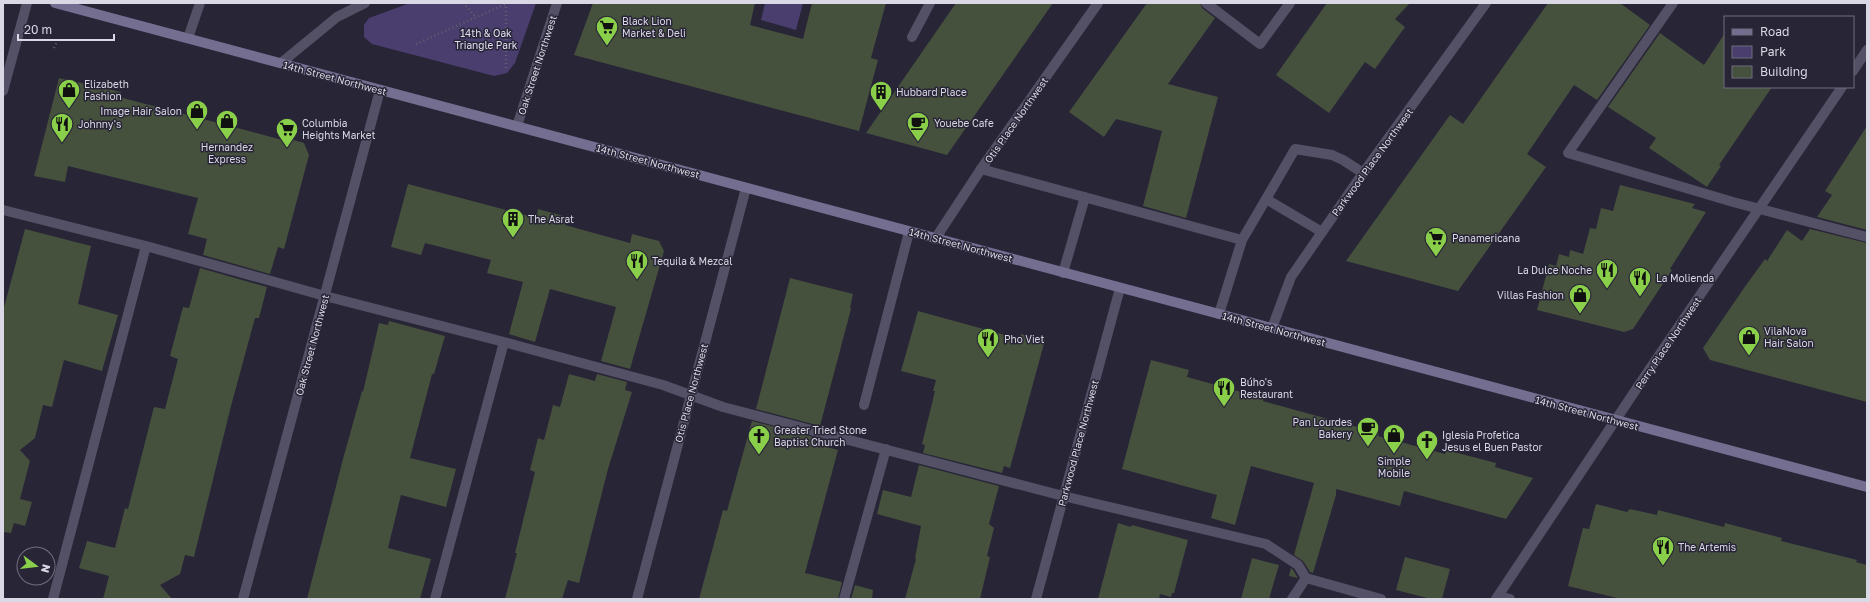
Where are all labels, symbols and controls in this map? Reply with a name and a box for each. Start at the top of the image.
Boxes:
street label: Oak Street Northwest [515,14,559,116]
supermarket icon: Black Lion Market & Deli [594,14,620,47]
place label: Black Lion Market & Deli [622,15,686,39]
scale bar [18,16,114,42]
legend [1724,16,1854,88]
text: 20 m [24,22,52,37]
text: Road [1760,24,1789,39]
park label: 14th & Oak Triangle Park [455,27,518,51]
text: Park [1760,44,1786,59]
street label: 14th Street Northwest [282,58,388,98]
text: Building [1760,64,1808,79]
street label: Otis Place Northwest [982,75,1050,165]
shop icon: Elizabeth Fashion [56,77,82,110]
place label: Elizabeth Fashion [84,78,129,102]
building icon: Hubbard Place [868,79,894,112]
place label: Hubbard Place [896,86,967,98]
shop icon: Image Hair Salon [184,98,210,131]
place label: Image Hair Salon [100,105,182,117]
street label: Parkwood Place Northwest [1329,106,1415,218]
shop icon: Hernandez Express [214,108,240,141]
cafe icon: Youebe Cafe [905,110,931,143]
restaurant icon: Johnny's [49,111,75,144]
supermarket icon: Columbia Heights Market [274,116,300,149]
place label: Columbia Heights Market [302,117,375,141]
place label: Youebe Cafe [934,117,994,129]
place label: Johnny's [78,118,121,130]
place label: Hernandez Express [201,141,253,165]
street label: 14th Street Northwest [595,141,701,181]
building icon: The Asrat [500,206,526,239]
place label: The Asrat [528,213,574,225]
street label: 14th Street Northwest [908,225,1014,265]
supermarket icon: Panamericana [1423,225,1449,258]
place label: Panamericana [1452,232,1520,244]
restaurant icon: Tequila & Mezcal [624,248,650,281]
place label: Tequila & Mezcal [652,255,732,267]
restaurant icon: La Dulce Noche [1594,257,1620,290]
place label: La Dulce Noche [1517,264,1592,276]
restaurant icon: La Molienda [1627,265,1653,298]
place label: La Molienda [1656,272,1714,284]
shop icon: Villas Fashion [1567,282,1593,315]
place label: Villas Fashion [1497,289,1564,301]
street label: Oak Street Northwest [293,293,331,397]
street label: Perry Place Northwest [1633,295,1703,391]
street label: 14th Street Northwest [1221,309,1327,349]
shop icon: VilaNova Hair Salon [1736,324,1762,357]
place label: VilaNova Hair Salon [1764,325,1814,349]
restaurant icon: Pho Viet [975,326,1001,359]
place label: Pho Viet [1004,333,1044,345]
street label: Otis Place Northwest [672,342,710,444]
restaurant icon: Búho's Restaurant [1211,375,1237,408]
place label: Búho's Restaurant [1240,376,1293,400]
street label: Parkwood Place Northwest [1055,378,1101,508]
street label: 14th Street Northwest [1534,393,1640,433]
cafe icon: Pan Lourdes Bakery [1355,415,1381,448]
place label: Pan Lourdes Bakery [1293,416,1352,440]
shop icon: Simple Mobile [1381,422,1407,455]
church icon: Greater Tried Stone Baptist Church [746,423,772,456]
place label: Greater Tried Stone Baptist Church [774,424,867,448]
church icon: Iglesia Profetica Jesus el Buen Pastor [1414,428,1440,461]
place label: Iglesia Profetica Jesus el Buen Pastor [1442,429,1543,453]
place label: Simple Mobile [1378,455,1411,479]
restaurant icon: The Artemis [1650,534,1676,567]
place label: The Artemis [1678,541,1736,553]
north arrow [16,546,56,586]
text: N [39,563,54,574]

